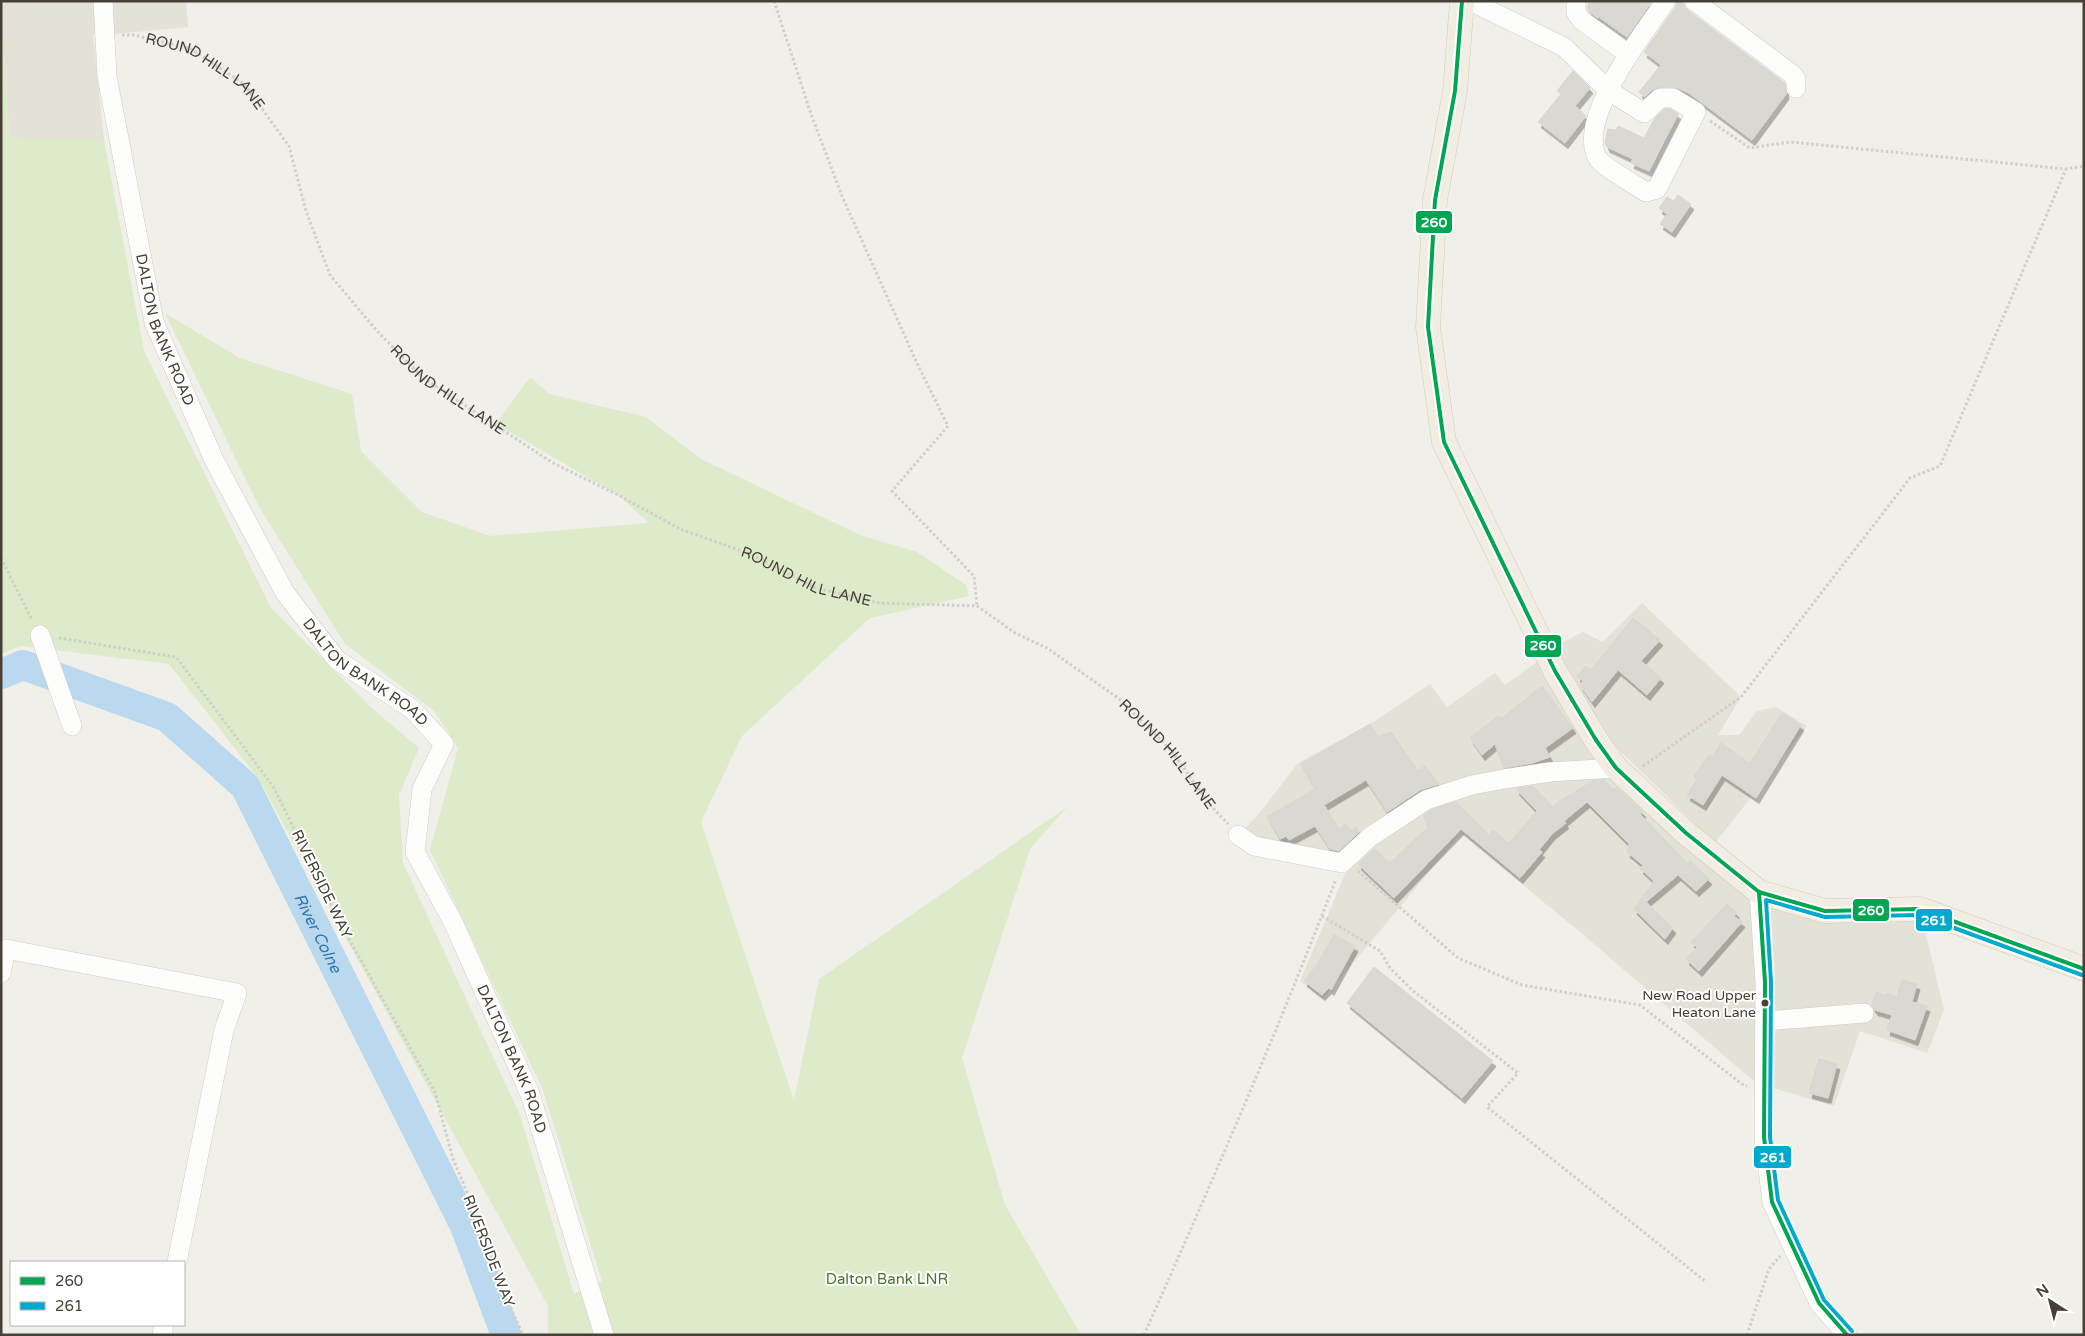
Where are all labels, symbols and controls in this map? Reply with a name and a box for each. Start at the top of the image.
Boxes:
street label: ROUND HILL LANE [144,29,269,113]
line badge: 260 [1415,210,1453,234]
text: 260 [1421,214,1447,231]
street label: DALTON BANK ROAD [132,252,198,408]
street label: ROUND HILL LANE [387,341,509,438]
street label: ROUND HILL LANE [739,543,873,610]
street label: DALTON BANK ROAD [299,615,432,730]
line badge: 260 [1524,634,1562,658]
text: 260 [1530,637,1556,654]
street label: ROUND HILL LANE [1116,695,1219,813]
street label: RIVERSIDE WAY [288,827,356,942]
water label: River Colne [289,890,346,977]
line badge: 260 [1852,898,1890,922]
text: 260 [1858,902,1884,919]
line badge: 261 [1915,908,1953,932]
text: 261 [1921,912,1947,929]
street label: DALTON BANK ROAD [473,982,551,1135]
place label: New Road Upper Heaton Lane [1642,987,1757,1021]
marker: New Road Upper Heaton Lane [1760,998,1770,1008]
line badge: 261 [1753,1145,1792,1169]
text: 261 [1760,1149,1786,1166]
street label: RIVERSIDE WAY [459,1192,519,1310]
legend [10,1261,185,1326]
park label: Dalton Bank LNR [826,1270,948,1288]
text: 260 [55,1272,83,1290]
north arrow [2025,1276,2075,1326]
text: N [2033,1281,2052,1301]
text: 261 [55,1297,83,1315]

